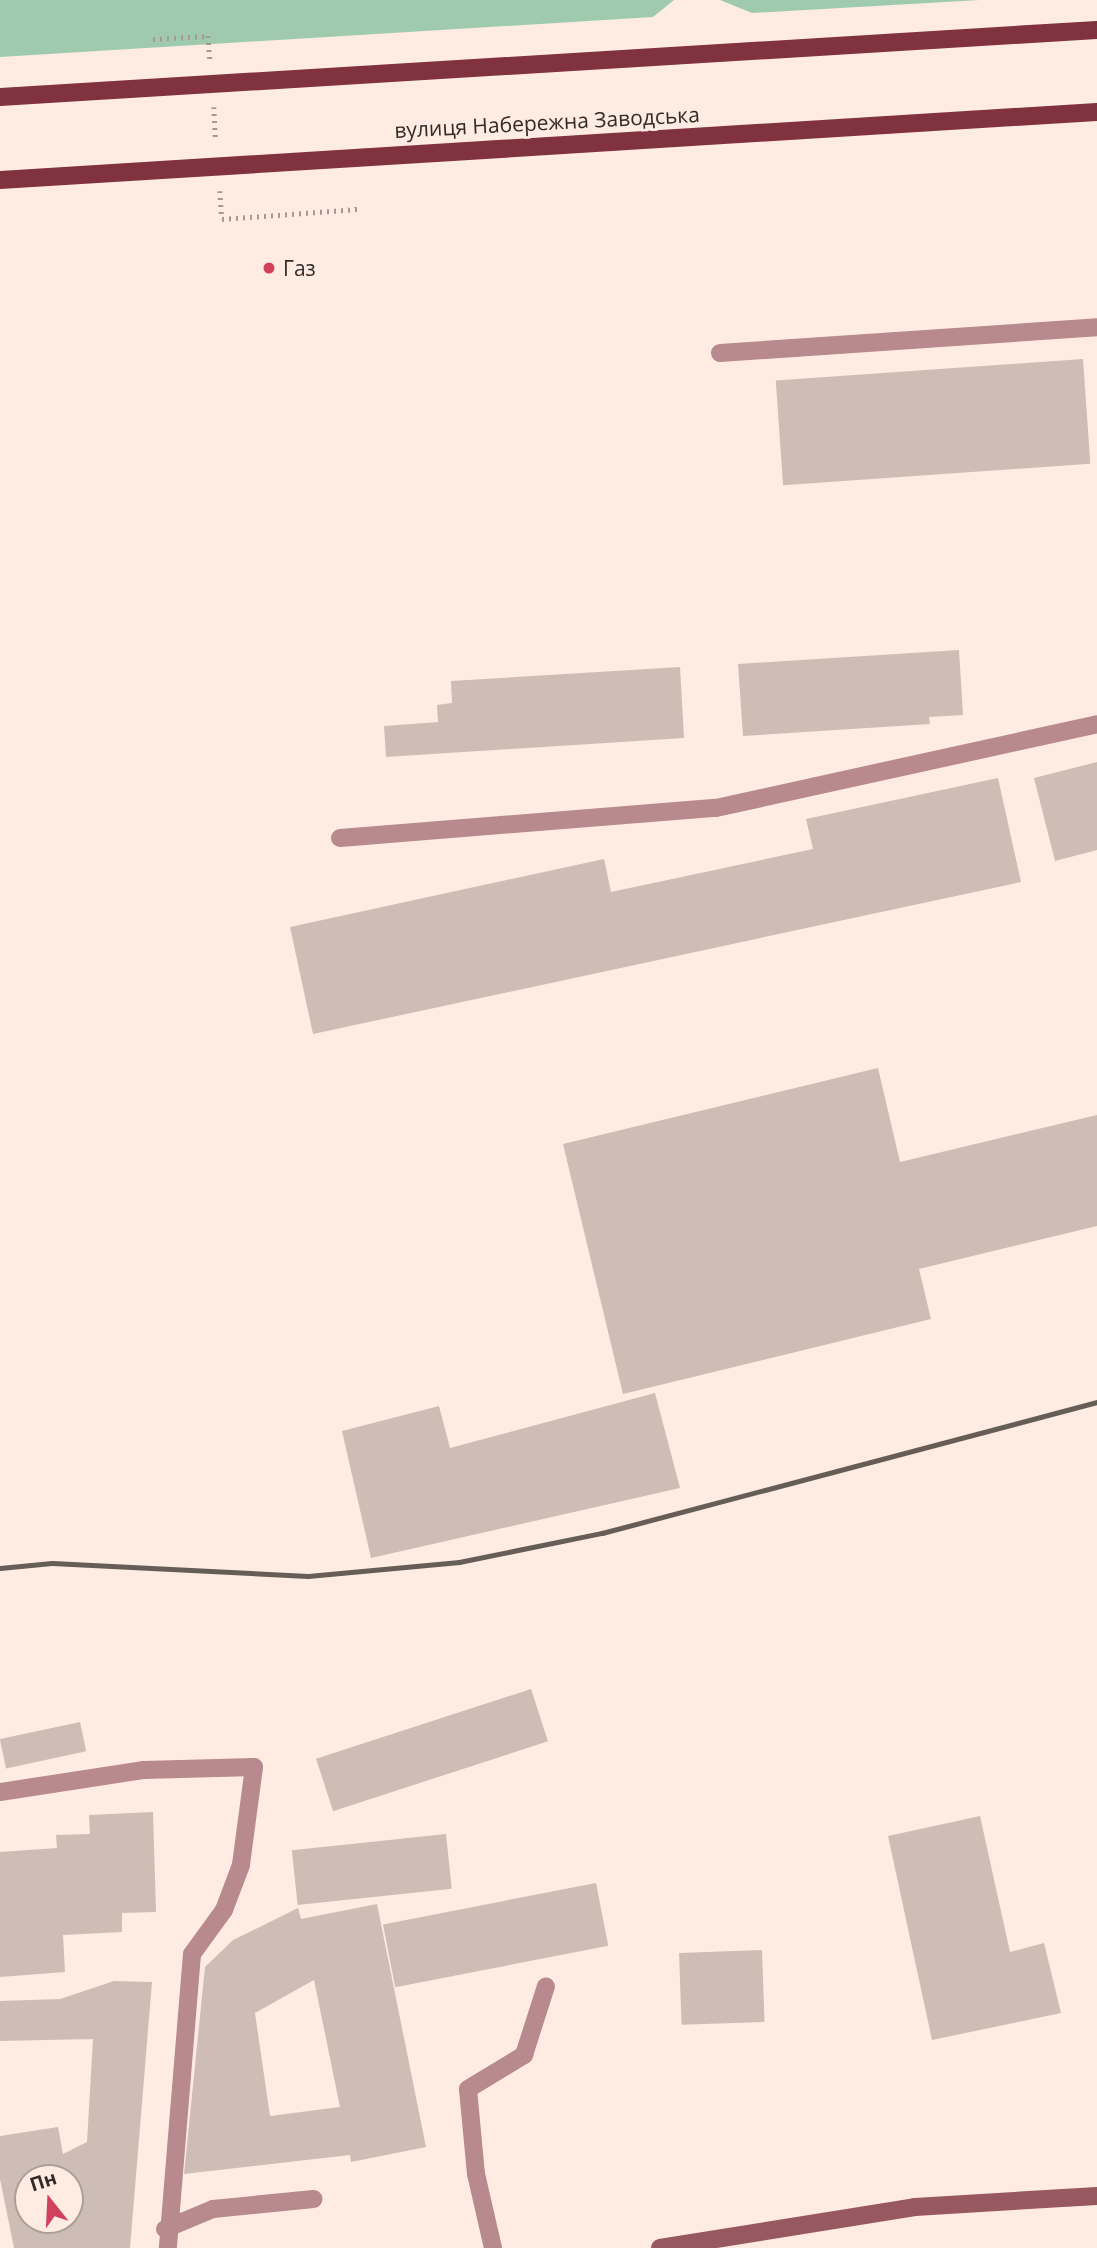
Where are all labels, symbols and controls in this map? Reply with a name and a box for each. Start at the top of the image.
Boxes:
street label: вулиця Набережна Заводська [394,101,700,143]
place label: Газ [283,255,316,281]
marker: Газ [261,260,277,276]
north arrow [14,2164,84,2234]
text: Пн [26,2164,60,2197]

